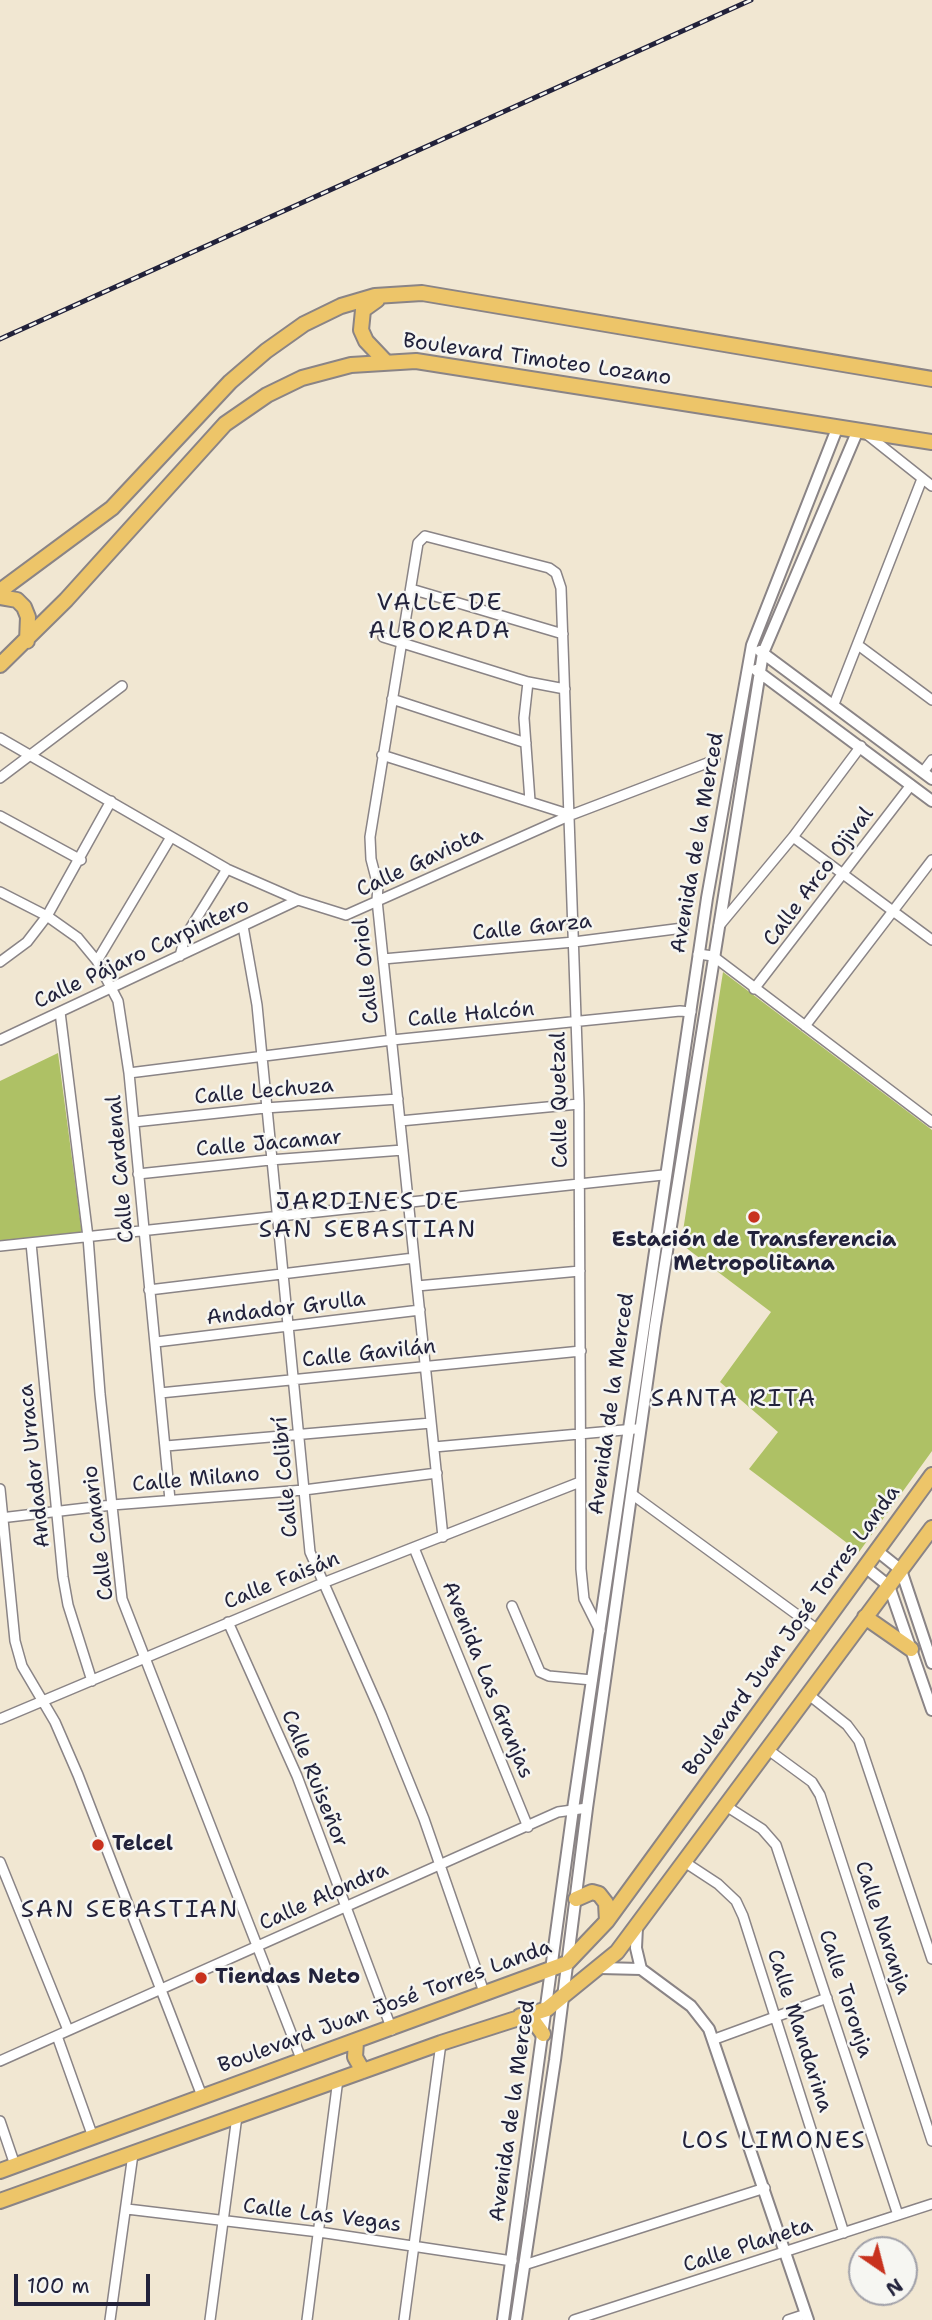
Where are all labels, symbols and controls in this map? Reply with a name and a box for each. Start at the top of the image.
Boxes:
street label: Boulevard Timoteo Lozano [401,329,673,391]
district label: VALLE DE ALBORADA [369,590,511,646]
street label: Avenida de la Merced [666,731,730,955]
street label: Calle Arco Ojival [759,803,879,951]
street label: Calle Gaviota [353,823,487,903]
street label: Calle Pájaro Carpintero [30,893,254,1015]
street label: Calle Garza [471,909,593,947]
street label: Calle Oriol [349,917,385,1025]
street label: Calle Halcón [407,997,535,1033]
street label: Calle Quetzal [546,1032,574,1168]
street label: Calle Lechuza [193,1073,335,1111]
street label: Calle Cardenal [102,1094,140,1244]
street label: Calle Jacamar [195,1125,343,1163]
district label: JARDINES DE SAN SEBASTIAN [260,1189,476,1245]
marker: Estación de Transferencia Metropolitana [746,1209,762,1225]
place label: Estación de Transferencia Metropolitana [612,1228,896,1278]
street label: Andador Grulla [205,1287,367,1331]
street label: Avenida de la Merced [584,1292,640,1516]
street label: Calle Gavilán [301,1334,437,1374]
street label: Andador Urraca [14,1383,56,1549]
district label: SANTA RITA [652,1386,816,1414]
street label: Calle Colibrí [268,1415,304,1539]
street label: Calle Milano [131,1462,261,1498]
street label: Calle Canario [78,1464,120,1602]
street label: Boulevard Juan José Torres Landa [678,1481,906,1781]
street label: Calle Faisán [221,1546,343,1616]
street label: Avenida Las Granjas [436,1578,538,1782]
street label: Calle Ruiseñor [275,1707,353,1851]
place label: Telcel [112,1832,173,1858]
marker: Telcel [90,1837,106,1853]
street label: Calle Alondra [256,1857,392,1937]
street label: Calle Naranja [849,1858,915,1998]
district label: SAN SEBASTIAN [22,1897,238,1925]
street label: Calle Toronja [812,1927,878,2061]
street label: Boulevard Juan José Torres Landa [215,1935,555,2079]
street label: Calle Mandarina [761,1946,837,2116]
place label: Tiendas Neto [215,1965,360,1991]
marker: Tiendas Neto [193,1970,209,1986]
street label: Avenida de la Merced [485,1999,541,2223]
district label: LOS LIMONES [683,2128,865,2156]
street label: Calle Las Vegas [241,2194,403,2238]
street label: Calle Planeta [680,2213,816,2279]
north arrow [848,2236,918,2306]
scale bar [18,2260,154,2304]
text: 100 m [27,2272,90,2300]
text: N [881,2272,908,2302]

